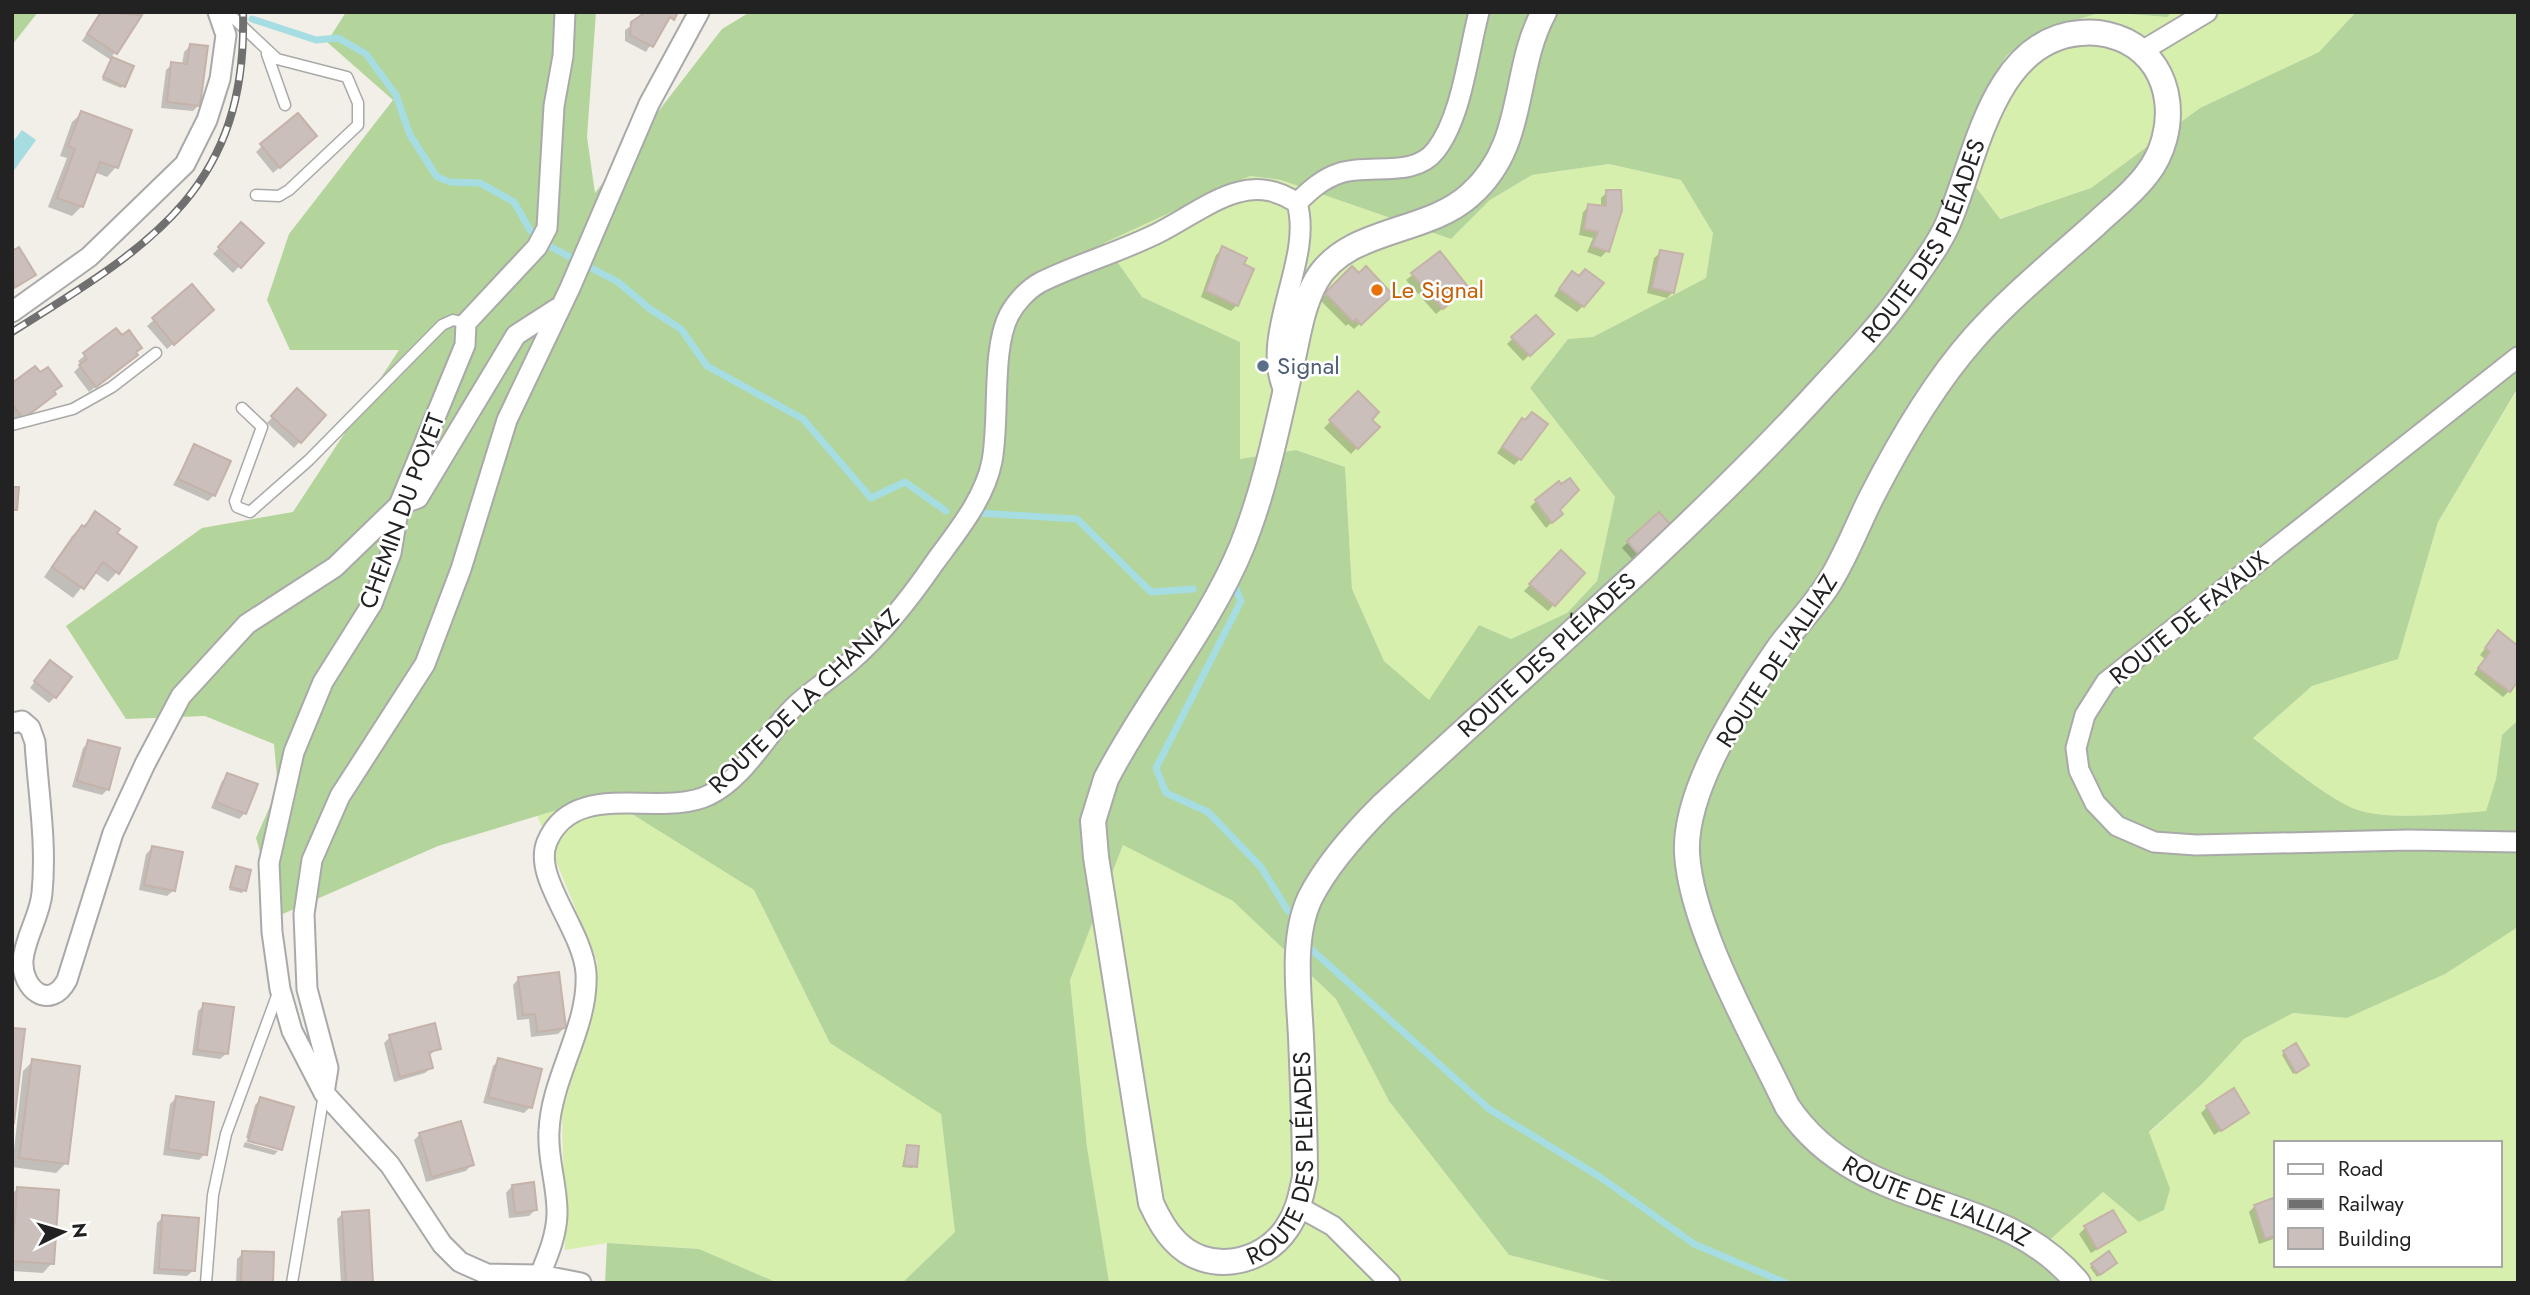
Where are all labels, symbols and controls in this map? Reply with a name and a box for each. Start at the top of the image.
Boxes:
street label: ROUTE DES PLÉIADES [1853,134,1994,350]
place label: Le Signal [1391,272,1484,307]
marker: Le Signal [1369,282,1385,298]
place label: Signal [1277,348,1340,383]
marker: Signal [1255,358,1271,374]
street label: CHEMIN DU POYET [350,408,453,613]
street label: ROUTE DE FAYAUX [2102,542,2276,693]
street label: ROUTE DES PLÉIADES [1450,564,1643,745]
street label: ROUTE DE L'ALLIAZ [1707,567,1846,754]
street label: ROUTE DE LA CHANIAZ [700,600,907,801]
street label: ROUTE DES PLÉIADES [1241,1051,1322,1274]
legend [2274,1141,2502,1267]
street label: ROUTE DE L'ALLIAZ [1836,1147,2037,1255]
text: Road [2338,1154,2383,1184]
text: Railway [2338,1189,2404,1219]
north arrow [28,1197,98,1267]
text: N [65,1222,94,1239]
text: Building [2338,1224,2411,1254]

